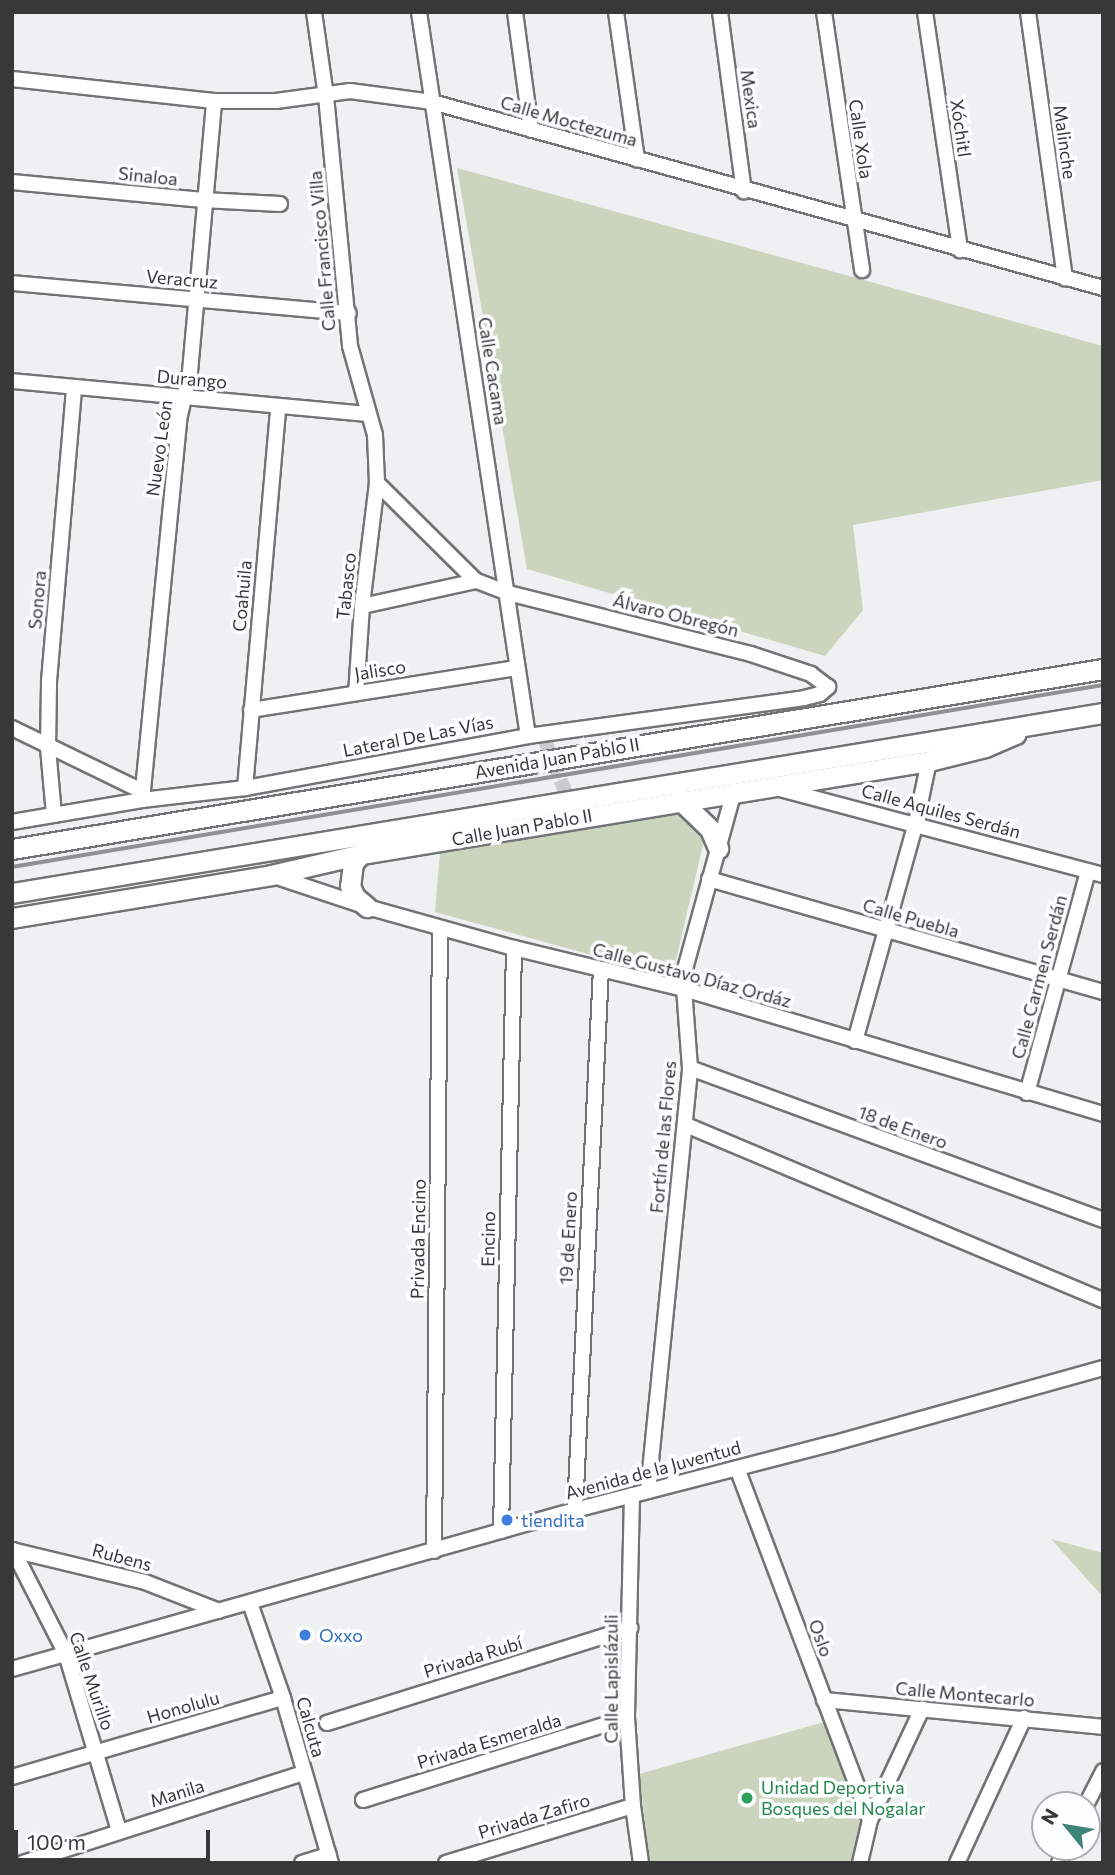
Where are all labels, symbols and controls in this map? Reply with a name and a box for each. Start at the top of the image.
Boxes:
street label: Mexica [736,68,766,130]
street label: Calle Moctezuma [498,91,640,151]
street label: Calle Xola [845,98,877,180]
street label: Xóchitl [946,98,976,158]
street label: Malinche [1049,104,1081,180]
street label: Sinaloa [117,162,179,190]
street label: Calle Francisco Villa [304,170,340,332]
street label: Veracruz [145,265,219,293]
street label: Calle Cacama [474,315,512,427]
street label: Durango [156,365,228,393]
street label: Nuevo León [142,399,176,497]
street label: Tabasco [332,551,360,621]
street label: Coahuila [228,559,256,633]
street label: Sonora [24,570,50,630]
street label: Álvaro Obregón [611,589,741,641]
street label: Jalisco [353,655,407,685]
street label: Lateral De Las Vías [341,711,495,761]
street label: Avenida Juan Pablo II [473,733,641,783]
street label: Calle Aquiles Serdán [859,779,1023,843]
street label: Calle Juan Pablo II [450,804,594,850]
street label: Calle Carmen Serdán [1007,893,1071,1061]
street label: Calle Puebla [860,894,962,942]
street label: Calle Gustavo Díaz Ordáz [590,938,794,1012]
street label: Fortín de las Flores [646,1060,680,1214]
street label: 18 de Enero [855,1101,951,1153]
street label: Privada Encino [406,1179,430,1299]
street label: 19 de Enero [555,1191,581,1285]
street label: Encino [477,1211,499,1267]
street label: Avenida de la Juventud [563,1436,743,1504]
place label: tiendita [521,1509,585,1531]
marker: tiendita [499,1512,515,1528]
street label: Rubens [90,1539,154,1575]
street label: Calle Lapislázuli [600,1614,622,1744]
street label: Oslo [804,1616,838,1660]
place label: Oxxo [319,1624,363,1646]
marker: Oxxo [297,1627,313,1643]
street label: Calle Murillo [65,1629,119,1733]
street label: Privada Rubí [421,1632,525,1682]
street label: Calle Montecarlo [894,1677,1036,1711]
street label: Honolulu [144,1686,222,1728]
street label: Calcuta [292,1694,330,1760]
street label: Privada Esmeralda [414,1709,564,1773]
street label: Manila [147,1775,207,1811]
place label: Unidad Deportiva Bosques del Nogalar [761,1777,926,1820]
street label: Privada Zafiro [476,1789,592,1843]
marker: Unidad Deportiva Bosques del Nogalar [739,1790,755,1806]
north arrow [1031,1791,1101,1861]
text: N [1036,1804,1063,1828]
scale bar [18,1815,214,1859]
text: 100 m [27,1829,86,1854]

